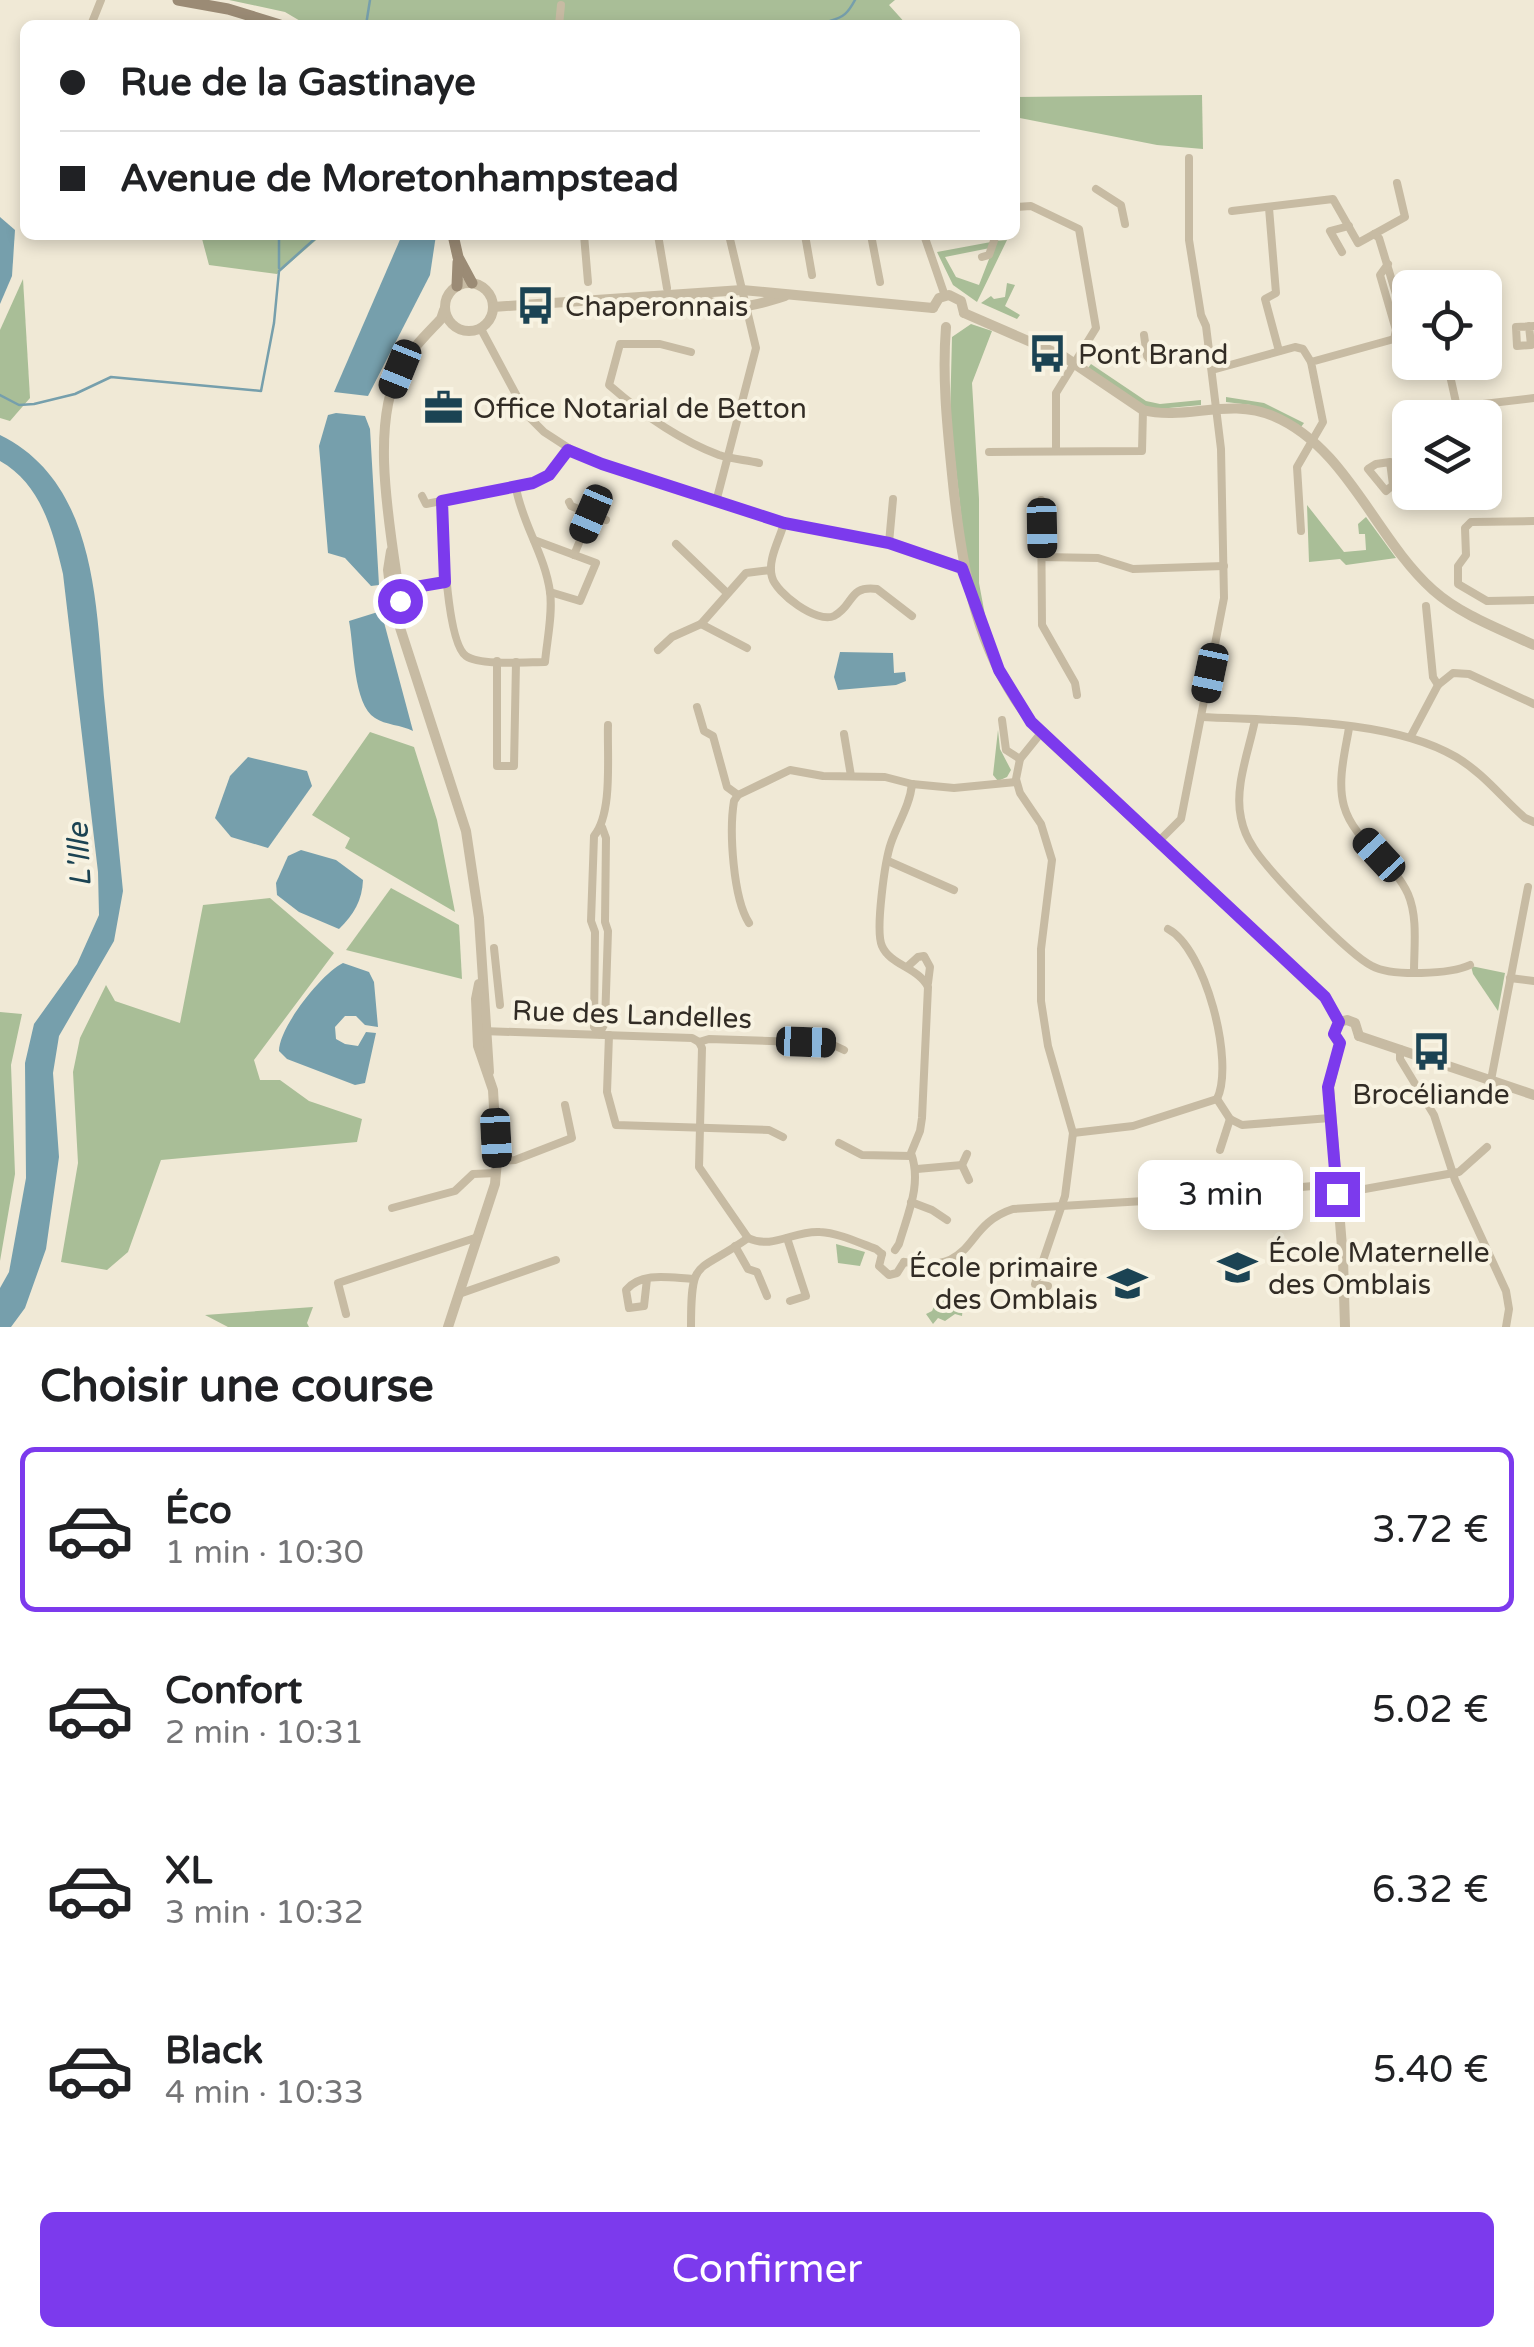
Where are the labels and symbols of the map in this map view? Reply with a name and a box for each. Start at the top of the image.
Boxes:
bus stop icon: Chaperonnais [514,285,556,327]
place label: Chaperonnais [565,290,748,324]
bus stop icon: Pont Brand [1027,333,1069,375]
car [375,336,425,402]
place label: Pont Brand [1078,338,1229,372]
office icon: Office Notarial de Betton [422,387,464,429]
place label: Office Notarial de Betton [473,392,807,426]
car [565,481,617,547]
car [1026,498,1058,558]
route start [378,579,423,624]
car [1189,641,1231,705]
water label: L'Ille [59,820,100,888]
car [1348,823,1410,887]
street label: Rue des Landelles [511,994,753,1036]
car [775,1026,837,1058]
bus stop icon: Brocéliande [1410,1031,1452,1073]
place label: Brocéliande [1352,1078,1510,1112]
car [479,1107,513,1169]
callout: 3 min [1137,1159,1302,1229]
route end [1315,1172,1360,1217]
place label: École Maternelle des Omblais [1268,1236,1490,1302]
school or university icon: École Maternelle des Omblais [1217,1247,1259,1289]
place label: École primaire des Omblais [909,1251,1098,1317]
school or university icon: École primaire des Omblais [1107,1262,1149,1304]

